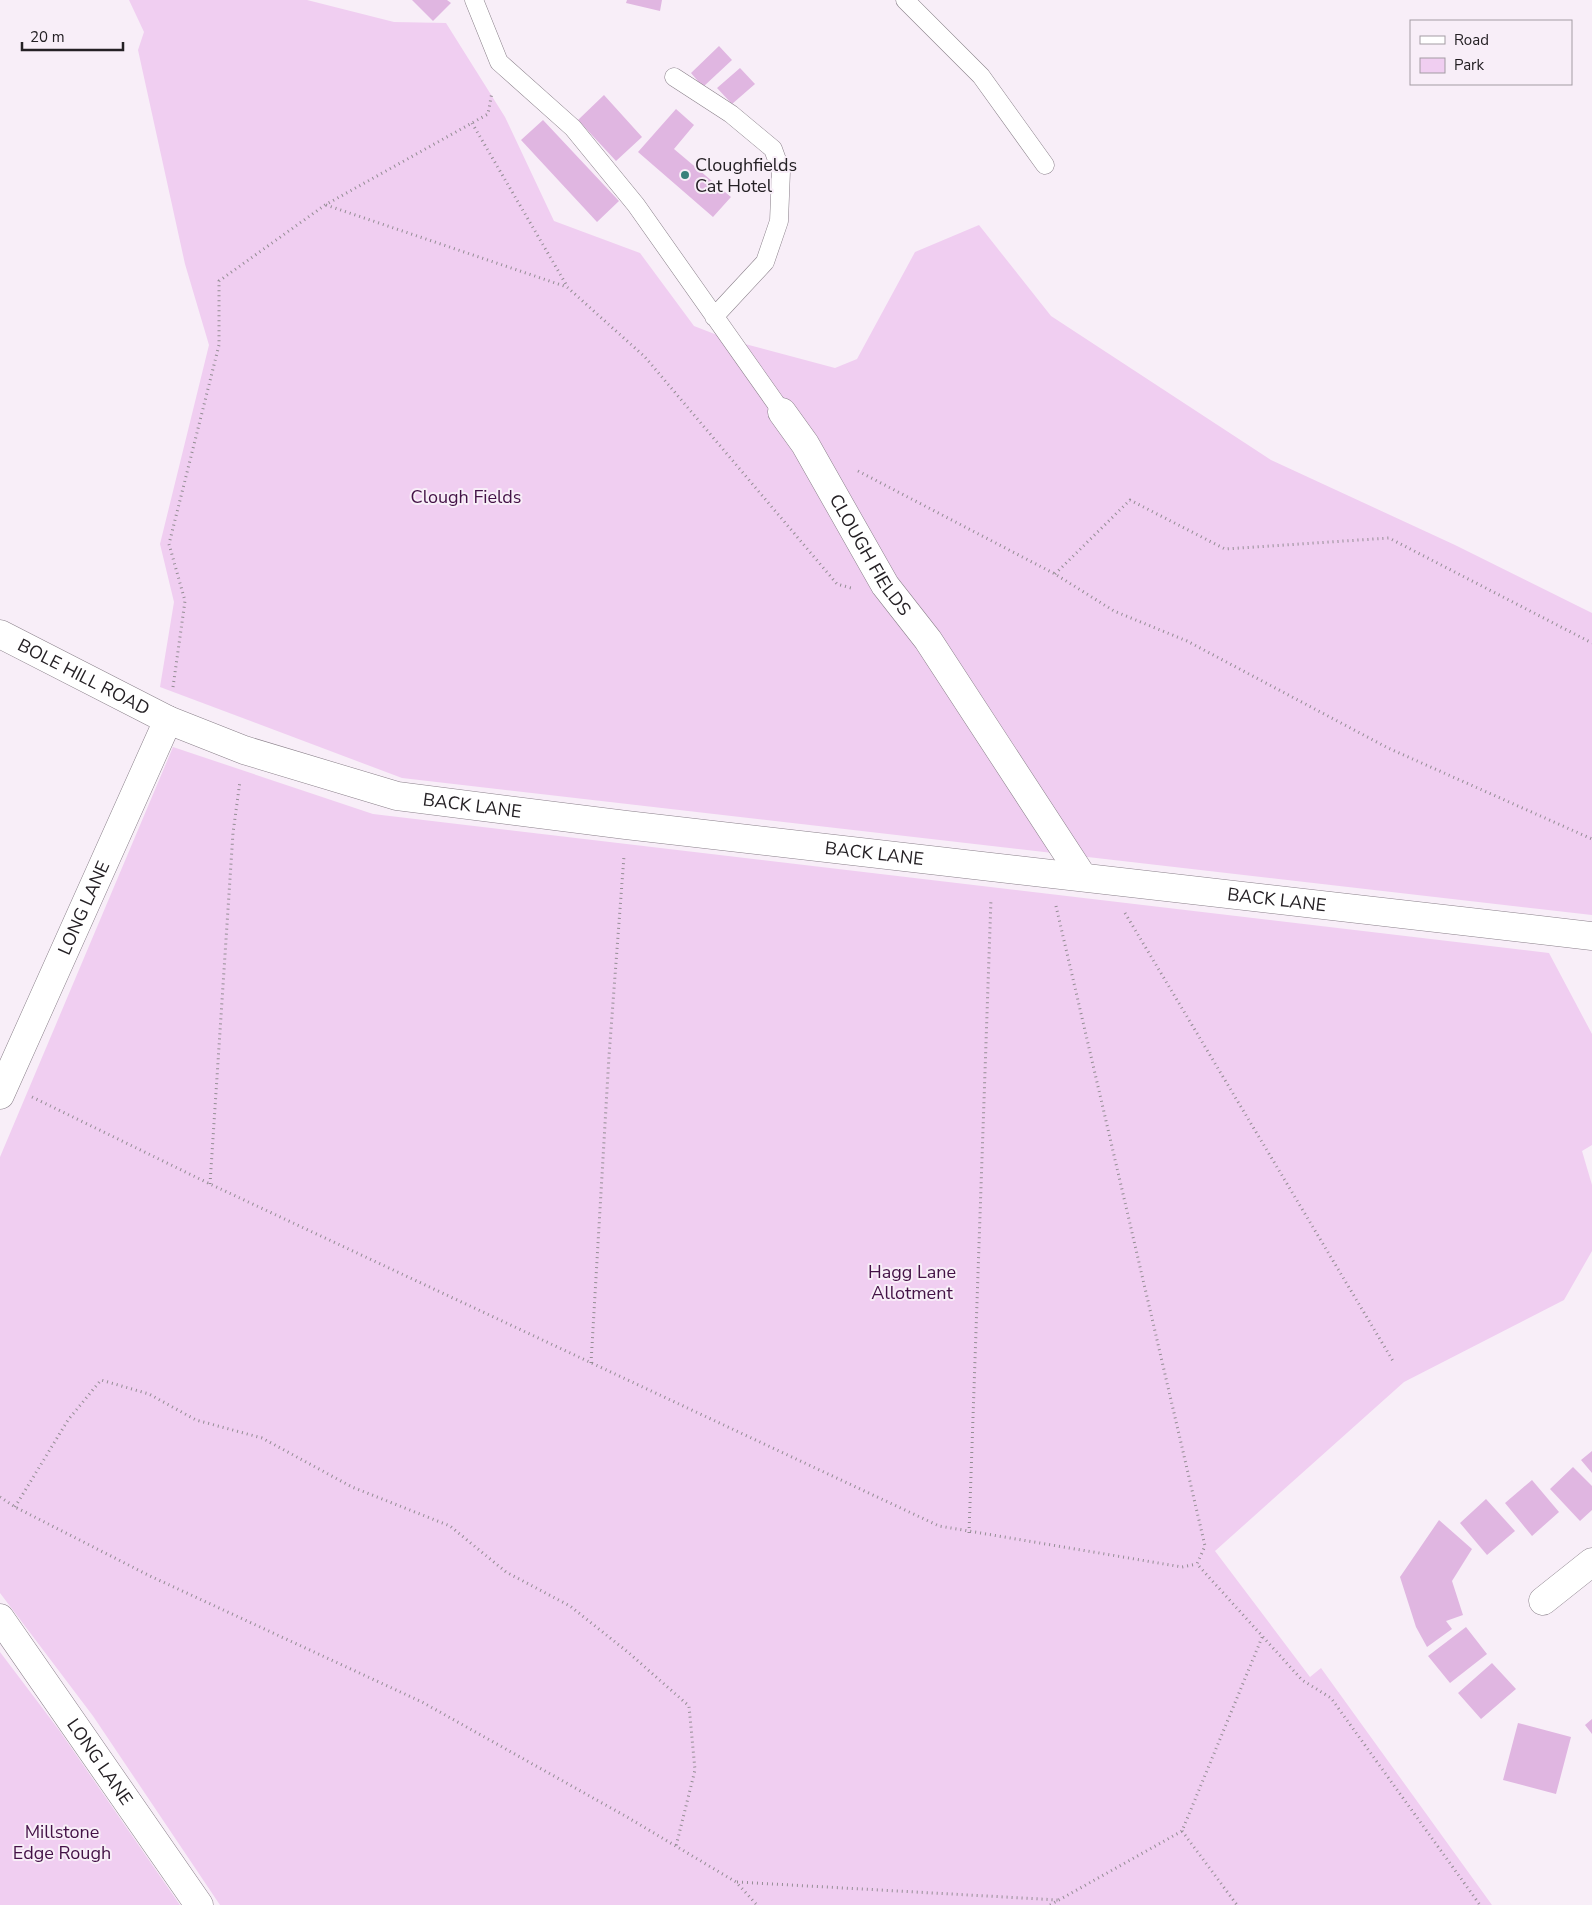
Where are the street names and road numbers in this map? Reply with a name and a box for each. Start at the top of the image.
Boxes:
street label: CLOUGH FIELDS [824,490,917,621]
street label: BOLE HILL ROAD [13,633,154,721]
street label: BACK LANE [421,787,523,824]
street label: BACK LANE [824,836,925,871]
street label: LONG LANE [52,857,115,959]
street label: BACK LANE [1226,882,1327,917]
street label: LONG LANE [61,1714,138,1810]

